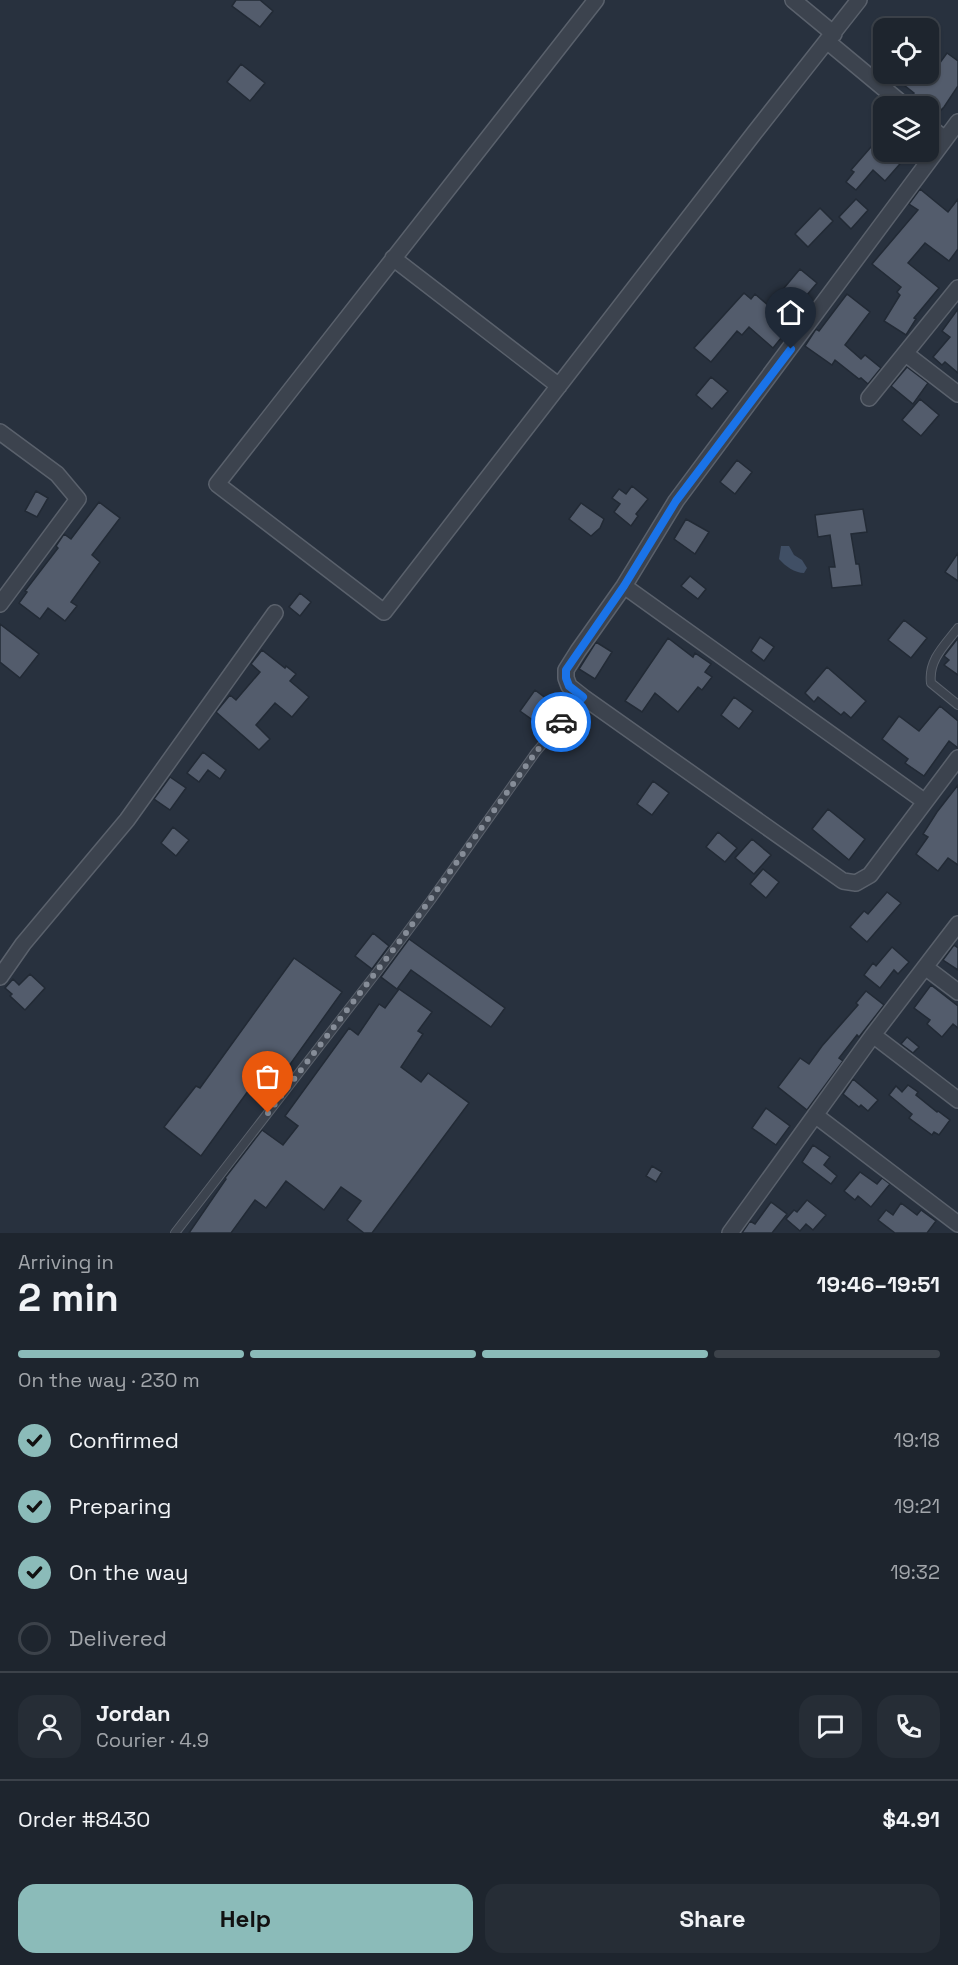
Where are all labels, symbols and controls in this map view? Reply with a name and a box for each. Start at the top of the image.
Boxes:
map controls [873,18,939,162]
button: locate [873,18,939,84]
button: layers [873,96,939,162]
pin [765,287,816,349]
icon: home [774,296,807,329]
courier [531,692,591,752]
icon: car [545,706,578,739]
pin [242,1051,293,1113]
icon: bag [251,1060,284,1093]
text: Arriving in [18,1249,114,1275]
text: 19:46–19:51 [817,1270,940,1298]
text: 2 min [18,1273,119,1322]
text: On the way · 230 m [18,1367,200,1393]
icon: check [18,1424,51,1457]
text: Confirmed [69,1426,179,1454]
text: 19:18 [894,1427,940,1453]
icon: check [18,1490,51,1523]
text: Preparing [69,1492,171,1520]
text: 19:21 [894,1493,940,1519]
icon: check [18,1556,51,1589]
text: On the way [69,1558,188,1586]
text: 19:32 [890,1559,940,1585]
text: Delivered [69,1624,167,1652]
button: person [18,1695,81,1758]
button: chat [799,1695,862,1758]
button: phone [877,1695,940,1758]
text: Jordan [96,1699,171,1727]
text: Courier · 4.9 [96,1727,209,1753]
text: Order #8430 [18,1805,150,1833]
text: $4.91 [883,1805,940,1833]
button: Help [18,1884,473,1953]
button: Share [485,1884,940,1953]

